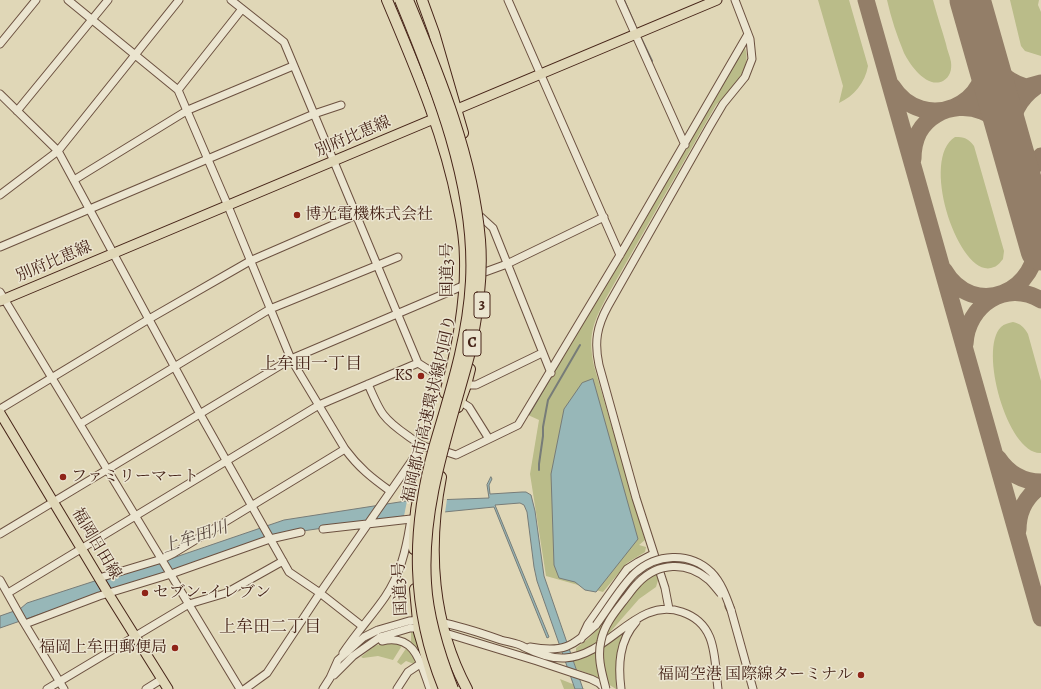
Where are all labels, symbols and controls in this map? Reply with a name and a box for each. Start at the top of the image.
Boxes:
street label: 別府比恵線 [312,113,394,161]
place label: 博光電機株式会社 [305,205,433,225]
marker: 博光電機株式会社 [292,210,302,220]
street label: 別府比恵線 [13,238,95,286]
street label: 国道3号 [438,243,458,297]
road number: 3 [474,292,490,318]
street label: 福岡都市高速環状線内回り [399,313,461,505]
road number: C [463,330,481,356]
district label: 上牟田一丁目 [260,355,362,375]
place label: KS [394,366,413,386]
marker: KS [416,371,426,381]
place label: ファミリーマート [71,467,199,487]
marker: ファミリーマート [58,472,68,482]
street label: 福岡日田線 [67,505,125,583]
water label: 上牟田川 [160,518,230,558]
street label: 国道3号 [390,561,412,617]
place label: セブン-イレブン [153,583,271,603]
marker: セブン-イレブン [140,588,150,598]
district label: 上牟田二丁目 [219,618,321,638]
place label: 福岡上牟田郵便局 [39,638,167,658]
marker: 福岡上牟田郵便局 [170,643,180,653]
place label: 福岡空港 国際線ターミナル [658,665,853,685]
marker: 福岡空港 国際線ターミナル [856,670,866,680]

